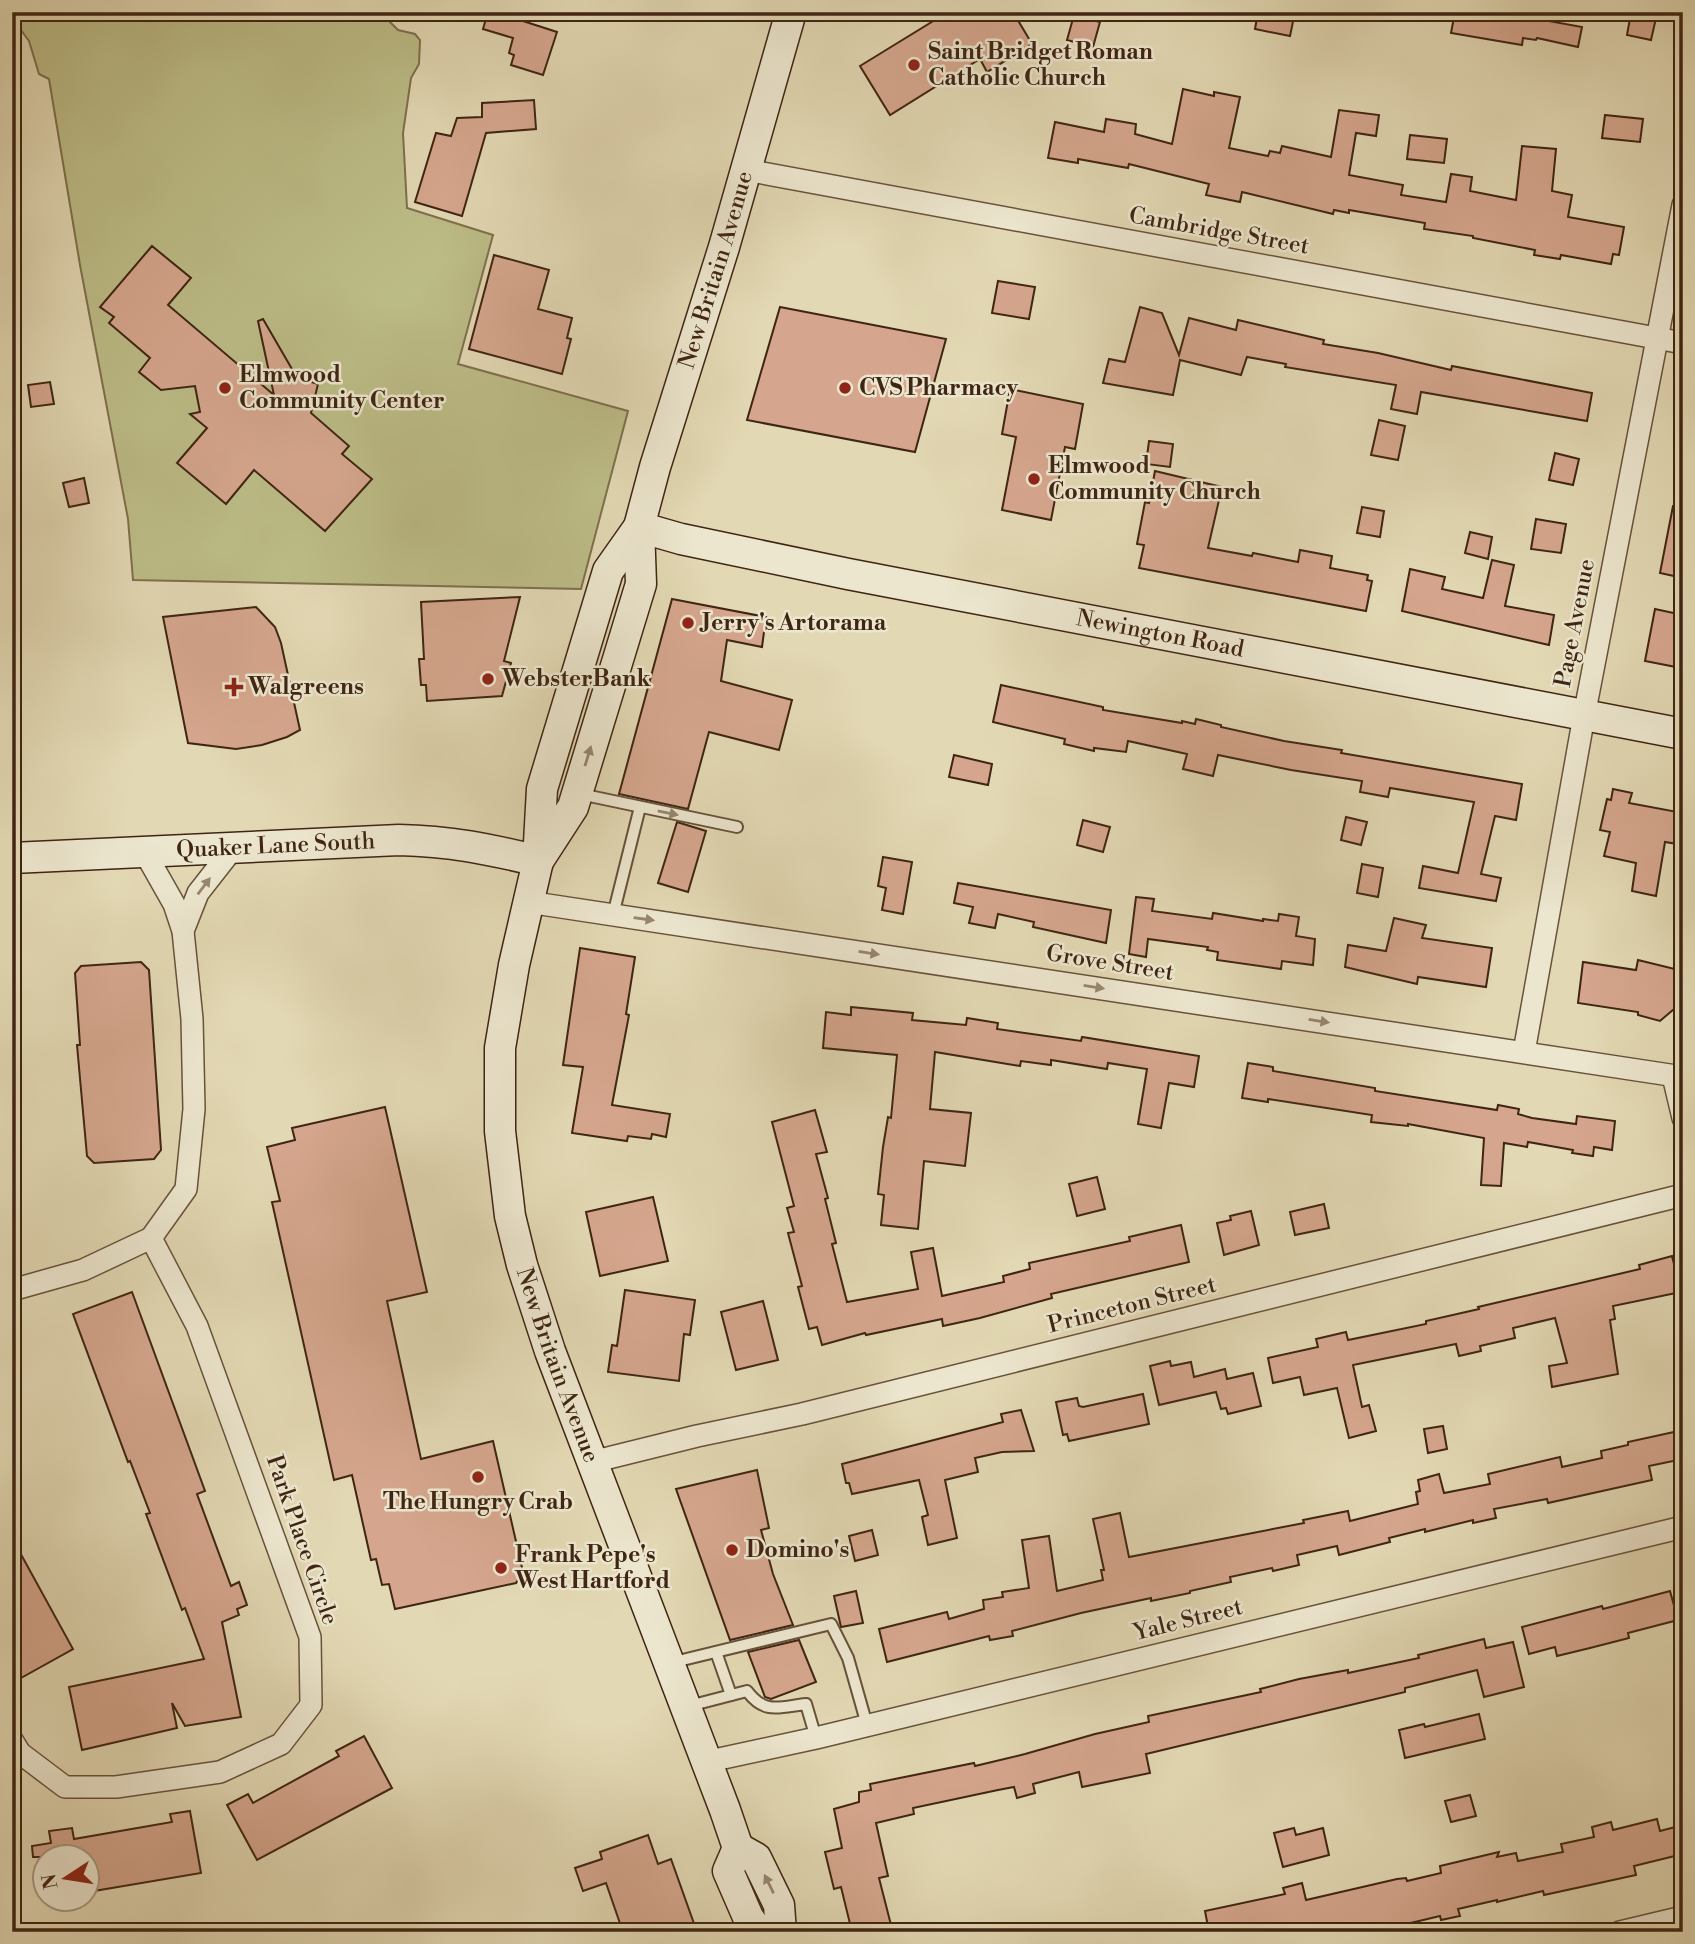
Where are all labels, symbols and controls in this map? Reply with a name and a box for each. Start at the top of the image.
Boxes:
place label: Saint Bridget Roman Catholic Church [928,38,1153,92]
marker: Saint Bridget Roman Catholic Church [906,57,922,73]
street label: New Britain Avenue [673,168,759,372]
street label: Cambridge Street [1127,201,1311,261]
place label: Elmwood Community Center [239,361,445,415]
place label: CVS Pharmacy [859,374,1018,402]
marker: Elmwood Community Center [217,380,233,396]
marker: CVS Pharmacy [837,380,853,396]
place label: Elmwood Community Church [1048,452,1261,506]
marker: Elmwood Community Church [1026,471,1042,487]
street label: Page Avenue [1549,557,1601,689]
street label: Newington Road [1074,604,1246,664]
place label: Jerry's Artorama [699,609,887,637]
marker: Jerry's Artorama [680,615,696,631]
place label: WebsterBank [501,665,651,693]
marker: WebsterBank [480,671,496,687]
place label: Walgreens [247,673,364,701]
marker: Walgreens [226,679,242,695]
one-way arrow [584,745,594,766]
one-way arrow [657,807,679,818]
street label: Quaker Lane South [176,827,376,864]
one-way arrow [196,877,210,895]
one-way arrow [633,914,655,925]
street label: Grove Street [1044,939,1176,987]
one-way arrow [858,948,880,959]
one-way arrow [1083,982,1105,993]
one-way arrow [1308,1016,1330,1027]
street label: New Britain Avenue [510,1264,605,1467]
street label: Princeton Street [1045,1271,1219,1339]
street label: Park Place Circle [260,1451,344,1629]
marker: The Hungry Crab [470,1469,486,1485]
place label: The Hungry Crab [383,1488,573,1516]
place label: Domino's [746,1536,849,1564]
place label: Frank Pepe's West Hartford [514,1541,670,1595]
marker: Domino's [724,1542,740,1558]
marker: Frank Pepe's West Hartford [493,1560,509,1576]
street label: Yale Street [1130,1593,1245,1647]
north arrow [32,1842,102,1912]
text: N [37,1871,64,1891]
one-way arrow [763,1874,775,1894]

